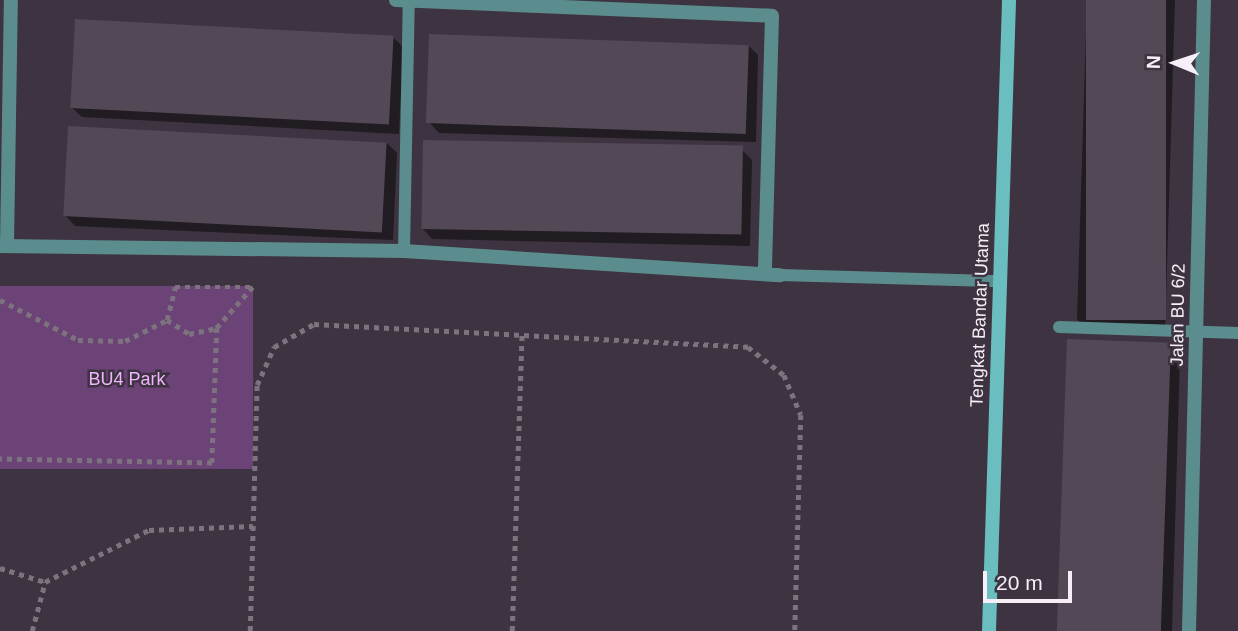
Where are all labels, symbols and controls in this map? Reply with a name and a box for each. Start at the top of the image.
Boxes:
north arrow [1140,28,1210,98]
text: N [1143,55,1164,69]
street label: Tengkat Bandar Utama [966,223,994,407]
street label: Jalan BU 6/2 [1166,263,1190,367]
park label: BU4 Park [88,368,166,390]
scale bar [986,558,1075,602]
text: 20 m [996,571,1043,594]

